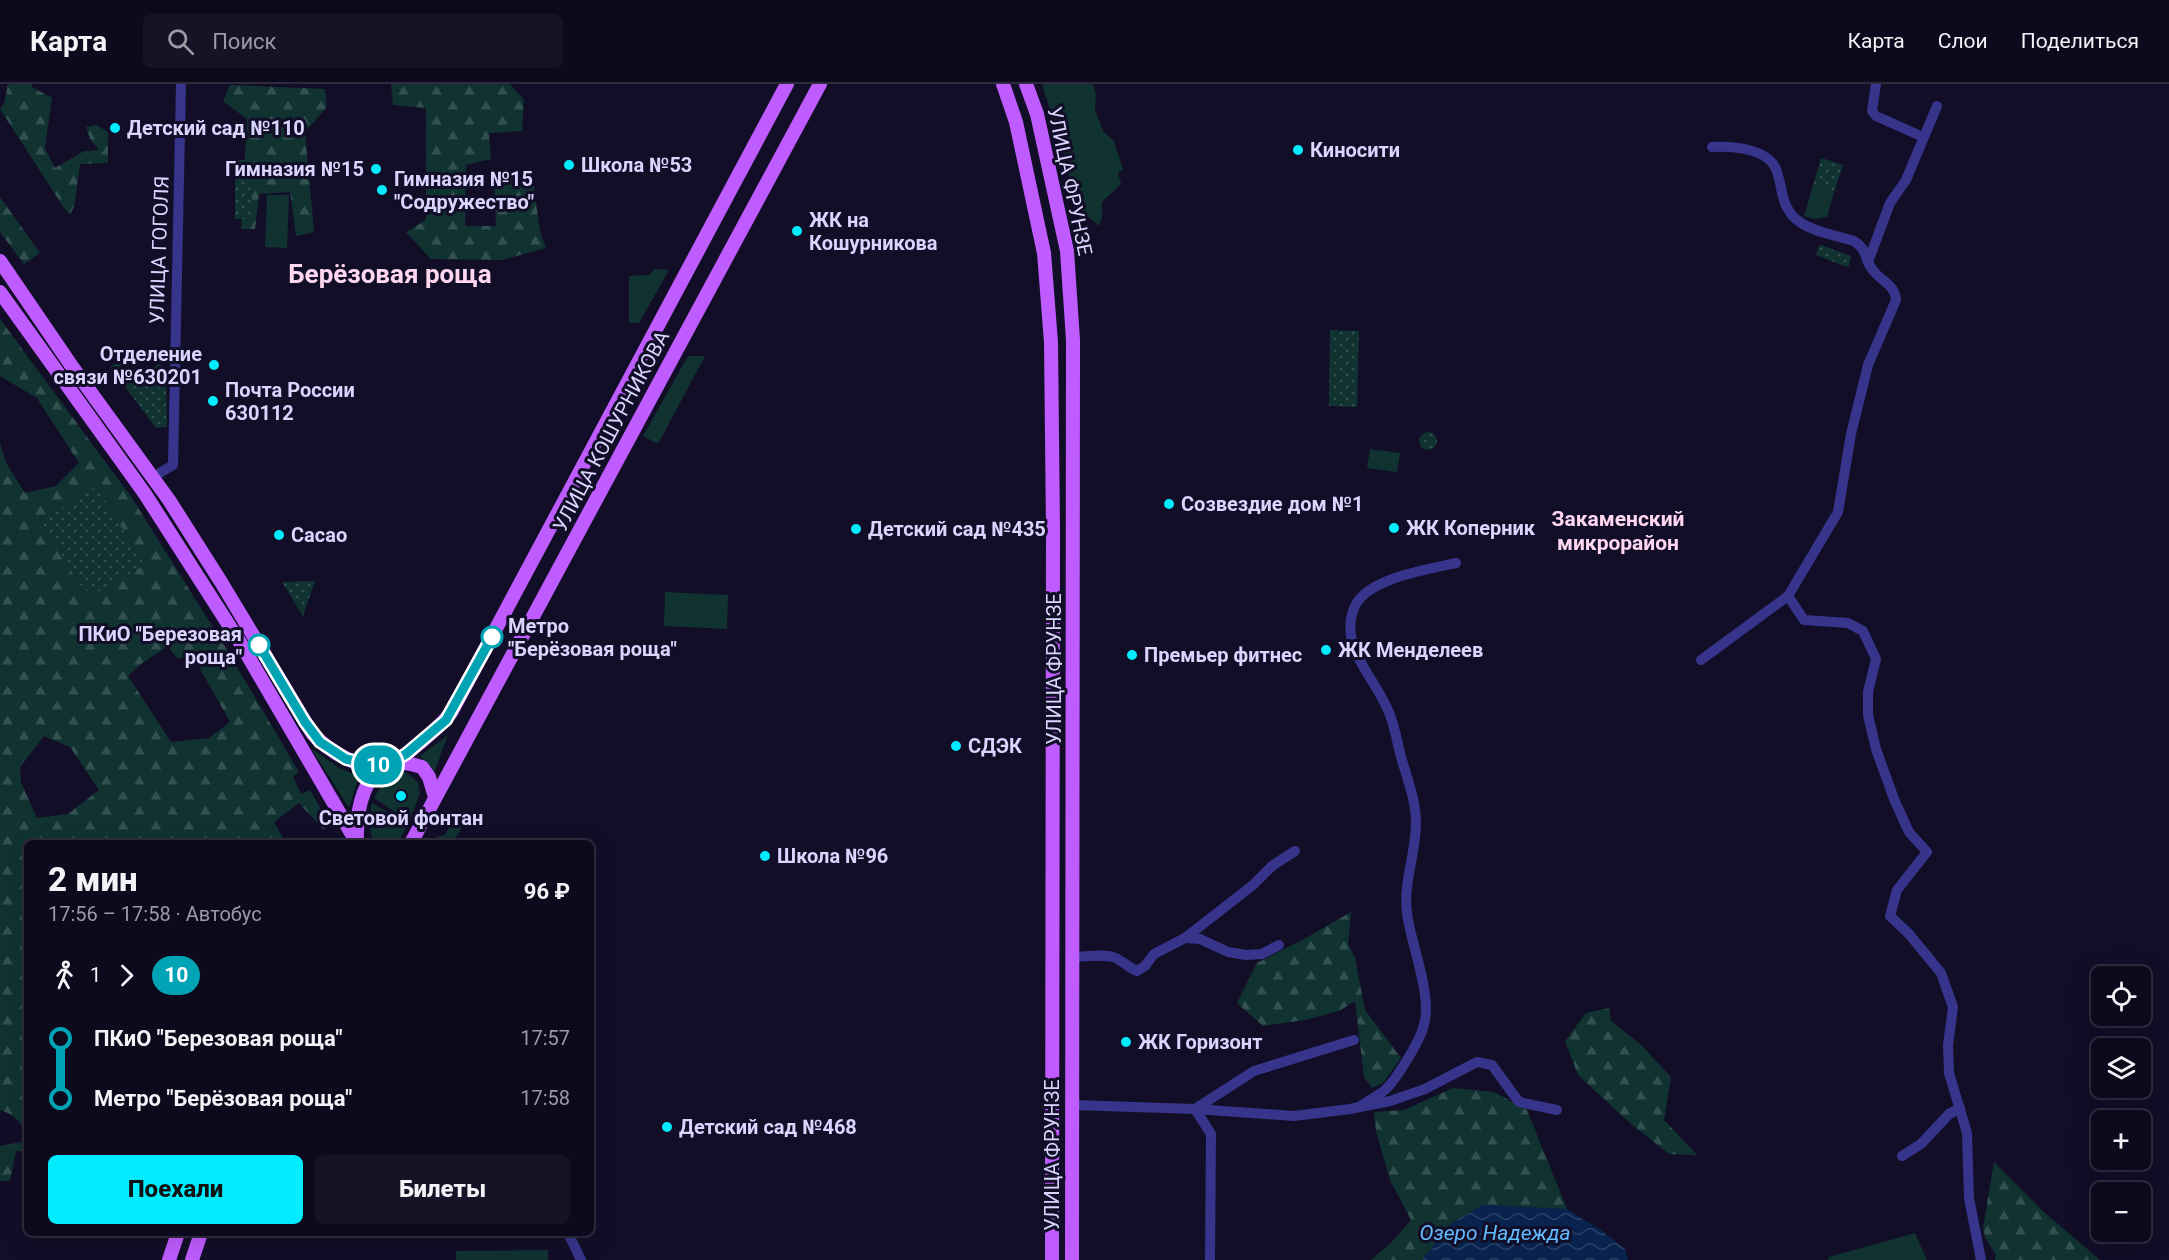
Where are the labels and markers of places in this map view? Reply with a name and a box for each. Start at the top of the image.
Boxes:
place label: Детский сад №110 [127,116,305,140]
marker: Детский сад №110 [108,121,122,135]
place label: Киносити [1310,138,1400,162]
marker: Киносити [1291,143,1305,157]
place label: Школа №53 [581,153,692,177]
place label: Гимназия №15 [225,157,364,181]
marker: Школа №53 [562,158,576,172]
marker: Гимназия №15 [369,162,383,176]
place label: Гимназия №15 "Содружество" [394,167,534,214]
marker: Гимназия №15 "Содружество" [375,183,389,197]
place label: ЖК на Кошурникова [809,208,938,255]
marker: ЖК на Кошурникова [790,224,804,238]
place label: Отделение связи №630201 [53,342,202,389]
marker: Отделение связи №630201 [207,358,221,372]
place label: Почта России 630112 [225,378,355,425]
marker: Почта России 630112 [206,394,220,408]
place label: Созвездие дом №1 [1181,492,1363,516]
marker: Созвездие дом №1 [1162,497,1176,511]
place label: ЖК Коперник [1406,516,1536,540]
place label: Детский сад №435 [868,517,1046,541]
marker: ЖК Коперник [1387,521,1401,535]
marker: Детский сад №435 [849,522,863,536]
place label: Cacao [291,523,347,547]
marker: Cacao [272,528,286,542]
place label: Метро "Берёзовая роща" [508,614,677,661]
place label: ПКиО "Березовая роща" [78,622,242,669]
marker: Метро "Берёзовая роща" [481,626,503,648]
marker: ПКиО "Березовая роща" [248,634,270,656]
place label: ЖК Менделеев [1338,638,1483,662]
place label: Премьер фитнес [1144,643,1302,667]
marker: ЖК Менделеев [1319,643,1333,657]
marker: Премьер фитнес [1125,648,1139,662]
place label: СДЭК [968,734,1023,758]
marker: СДЭК [949,739,963,753]
marker: Световой фонтан [394,789,408,803]
place label: Световой фонтан [319,806,483,830]
place label: Школа №96 [777,844,888,868]
marker: Школа №96 [758,849,772,863]
place label: ЖК Горизонт [1138,1030,1262,1054]
marker: ЖК Горизонт [1119,1035,1133,1049]
place label: Детский сад №468 [679,1115,857,1139]
marker: Детский сад №468 [660,1120,674,1134]

